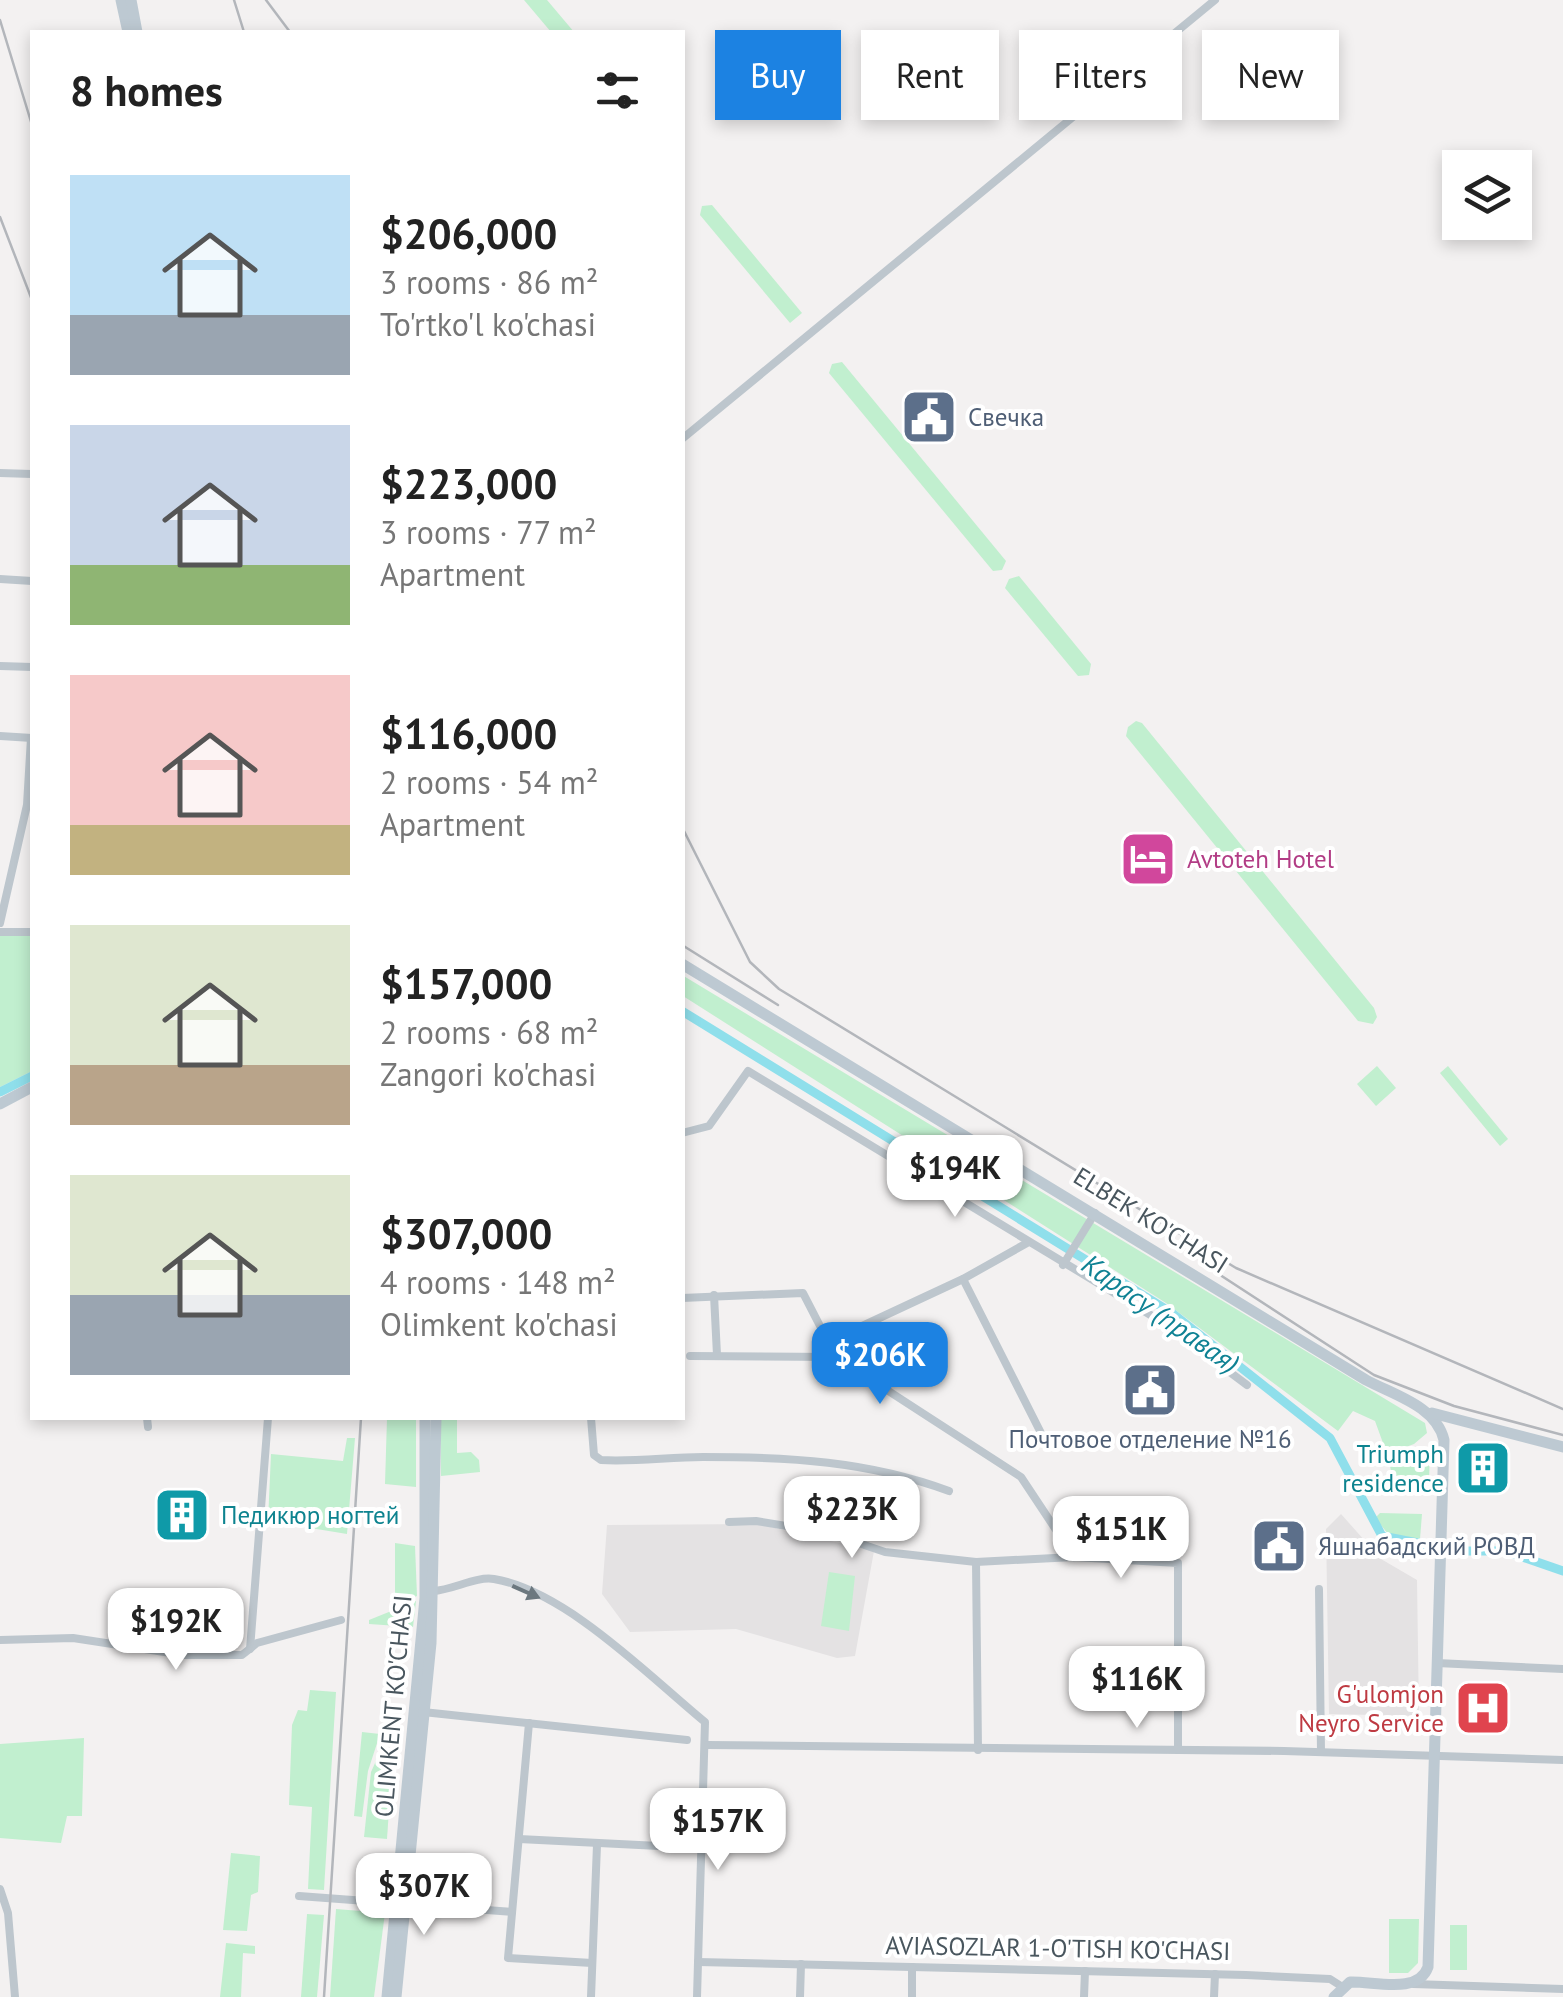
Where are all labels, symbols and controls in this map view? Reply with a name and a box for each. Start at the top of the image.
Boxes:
chip: Buy [715,30,841,120]
chip: Rent [861,30,999,120]
chip: Filters [1019,30,1182,120]
chip: New [1202,30,1339,120]
text: 8 homes [70,63,223,118]
icon: filters [590,63,645,118]
map controls [1442,150,1532,240]
button: layers [1442,150,1532,240]
text: $206,000 [380,206,557,261]
icon: home [150,215,270,335]
text: 3 rooms · 86 m² [380,261,598,303]
text: To'rtko'l ko'chasi [380,303,596,345]
public building icon: Свечка [899,387,959,447]
place label: Свечка [968,401,1044,433]
text: $223,000 [380,456,557,511]
icon: home [150,465,270,585]
text: 3 rooms · 77 m² [380,511,597,553]
text: Apartment [380,553,525,595]
text: $116,000 [380,706,557,761]
icon: home [150,715,270,835]
text: 2 rooms · 54 m² [380,761,598,803]
text: Apartment [380,803,525,845]
hotel icon: Avtoteh Hotel [1118,829,1178,889]
place label: Avtoteh Hotel [1187,843,1335,875]
text: $157,000 [380,956,552,1011]
icon: home [150,965,270,1085]
text: 2 rooms · 68 m² [380,1011,598,1053]
text: Zangori ko'chasi [380,1053,596,1095]
pin: $194K [885,1135,1025,1220]
text: $194K [909,1146,1001,1188]
street label: ELBEK KO'CHASI [1068,1160,1234,1280]
text: $307,000 [380,1206,552,1261]
icon: home [150,1215,270,1335]
water label: Карасу (правая) [1075,1245,1247,1381]
text: 4 rooms · 148 m² [380,1261,616,1303]
text: Olimkent ko'chasi [380,1303,618,1345]
pin: $206K [810,1322,950,1407]
text: $206K [834,1333,926,1375]
public building icon: Почтовое отделение №16 [1120,1360,1180,1420]
place label: Почтовое отделение №16 [1008,1423,1292,1455]
place label: Triumph residence [1342,1438,1444,1499]
building icon: Triumph residence [1453,1438,1513,1498]
pin: $223K [782,1476,922,1561]
building icon: Педикюр ногтей [152,1485,212,1545]
text: $223K [806,1487,898,1529]
pin: $151K [1051,1496,1191,1581]
place label: Педикюр ногтей [221,1499,399,1531]
text: $151K [1075,1507,1167,1549]
public building icon: Яшнабадский РОВД [1249,1516,1309,1576]
place label: Яшнабадский РОВД [1318,1530,1535,1562]
one-way arrow [512,1583,541,1600]
pin: $192K [106,1588,246,1673]
street label: OLIMKENT KO'CHASI [367,1594,419,1818]
text: $192K [130,1599,222,1641]
pin: $116K [1067,1646,1207,1731]
text: $116K [1091,1657,1183,1699]
place label: G'ulomjon Neyro Service [1298,1678,1444,1739]
hospital icon: G'ulomjon Neyro Service [1453,1678,1513,1738]
pin: $157K [648,1788,788,1873]
text: $157K [672,1799,764,1841]
pin: $307K [354,1853,494,1938]
text: $307K [378,1864,470,1906]
street label: AVIASOZLAR 1-O'TISH KO'CHASI [885,1929,1231,1967]

